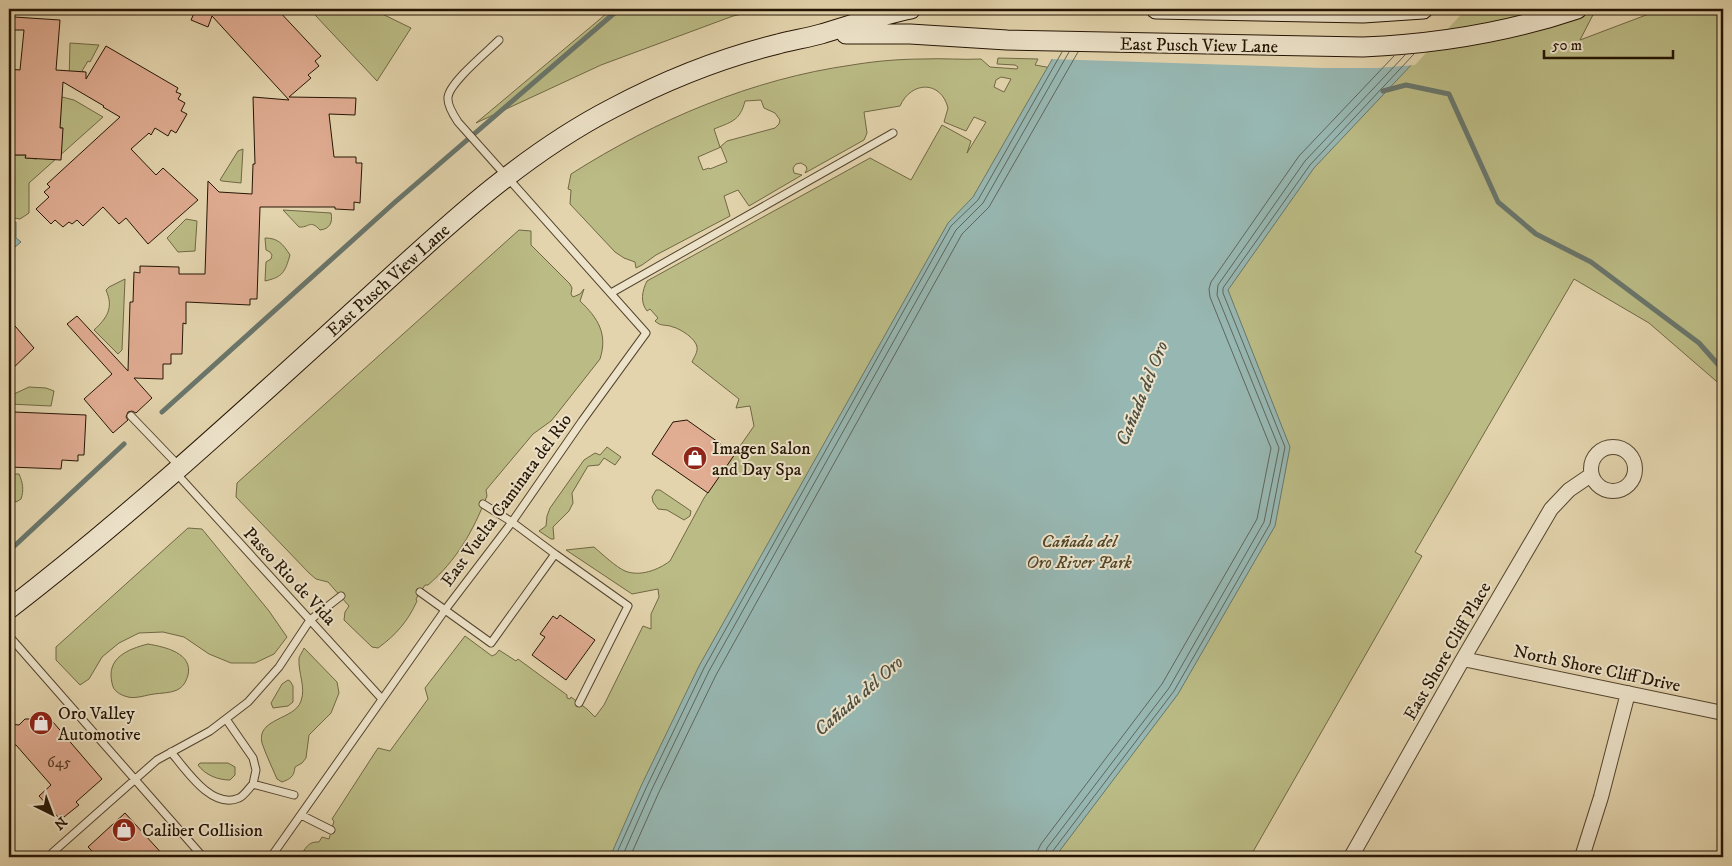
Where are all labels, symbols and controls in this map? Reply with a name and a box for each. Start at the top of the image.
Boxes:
scale bar [1544,28,1673,60]
street label: East Pusch View Lane [1120,34,1278,58]
text: 50 m [1552,36,1582,55]
street label: East Pusch View Lane [322,220,455,342]
water label: Cañada del Oro [1111,338,1174,449]
street label: East Vuelta Caminata del Rio [437,410,577,591]
place label: Imagen Salon and Day Spa [712,438,811,481]
shop icon: Imagen Salon and Day Spa [682,445,708,471]
street label: Paseo Rio de Vida [238,523,341,631]
park label: Cañada del Oro River Park [1026,531,1132,574]
street label: East Shore Cliff Place [1399,578,1496,725]
street label: North Shore Cliff Drive [1511,641,1682,697]
water label: Cañada del Oro [810,651,908,741]
place label: Oro Valley Automotive [58,703,141,746]
shop icon: Oro Valley Automotive [28,710,54,736]
house number: 645 [47,753,71,772]
north arrow [28,788,78,838]
text: N [49,812,70,834]
shop icon: Caliber Collision [111,817,137,843]
place label: Caliber Collision [142,820,264,842]

